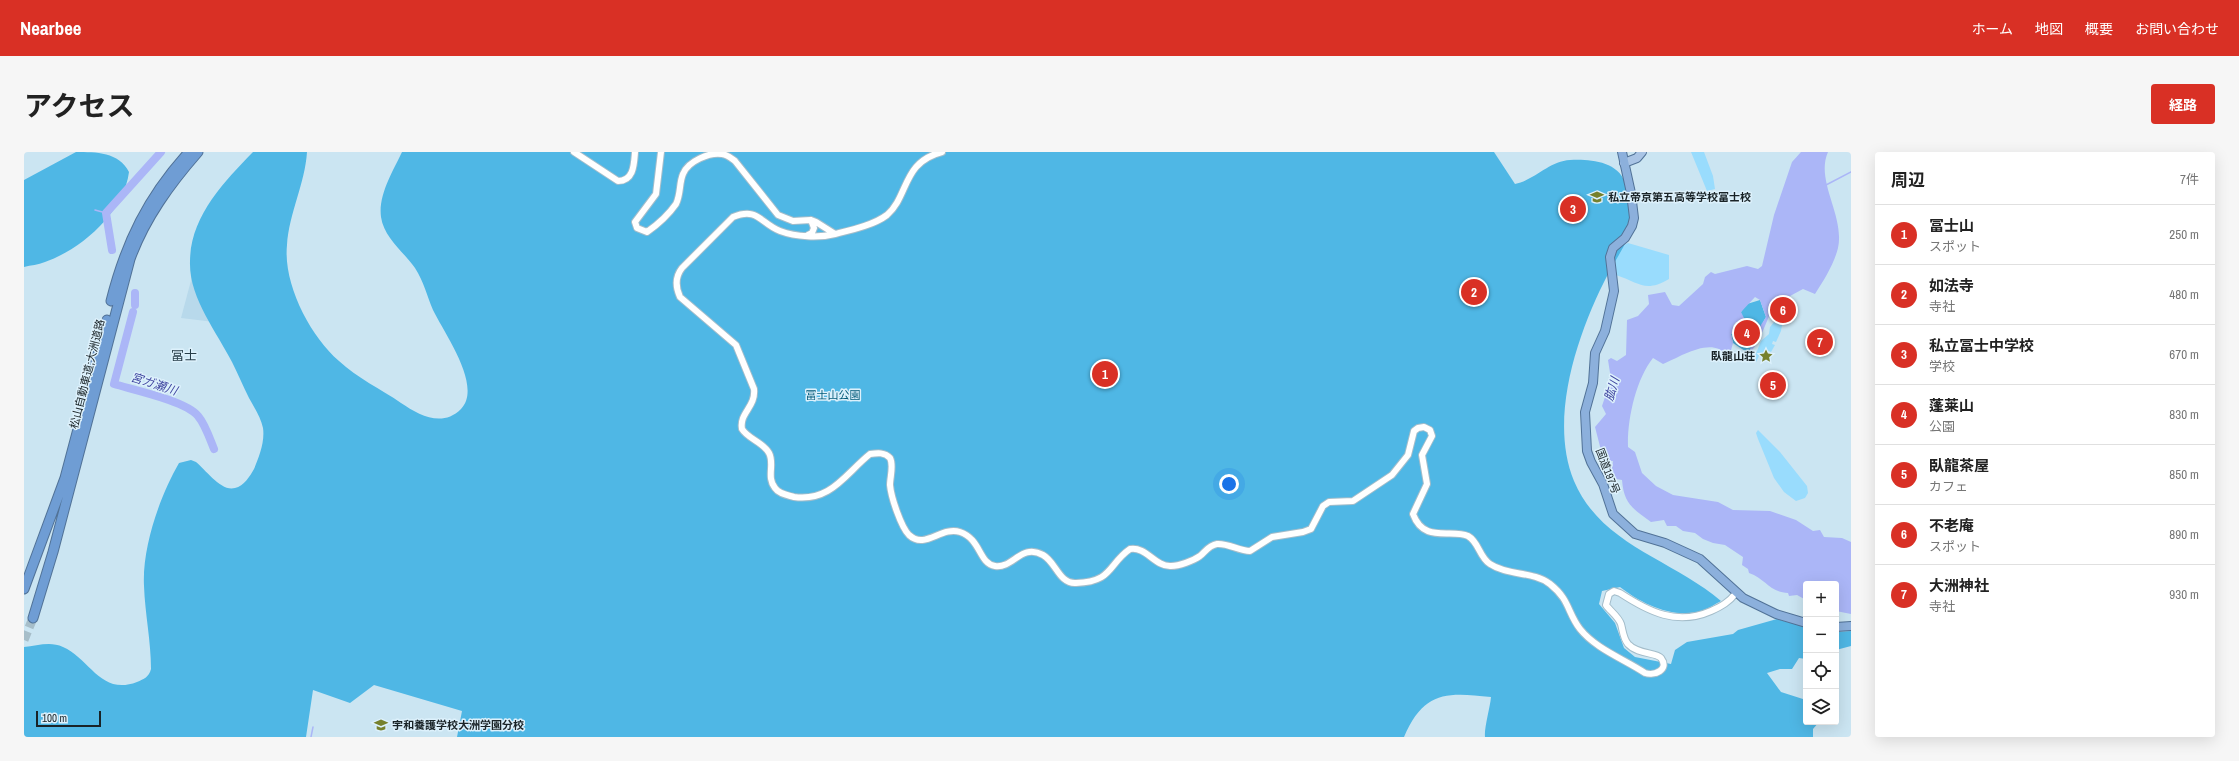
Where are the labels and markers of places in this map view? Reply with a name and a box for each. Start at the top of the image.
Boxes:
school or university icon: 私立帝京第五高等学校冨士校 [1589,189,1605,205]
place label: 私立帝京第五高等学校冨士校 [1608,190,1751,204]
pin: 3 [1560,194,1586,224]
pin: 2 [1461,277,1487,307]
pin: 6 [1770,295,1796,325]
pin: 4 [1734,318,1760,348]
pin: 7 [1807,327,1833,357]
place icon: 臥龍山荘 [1758,348,1774,364]
place label: 臥龍山荘 [1711,349,1755,363]
pin: 1 [1092,359,1118,389]
pin: 5 [1760,370,1786,400]
school or university icon: 宇和養護学校大洲学園分校 [373,717,389,733]
place label: 宇和養護学校大洲学園分校 [392,718,524,732]

